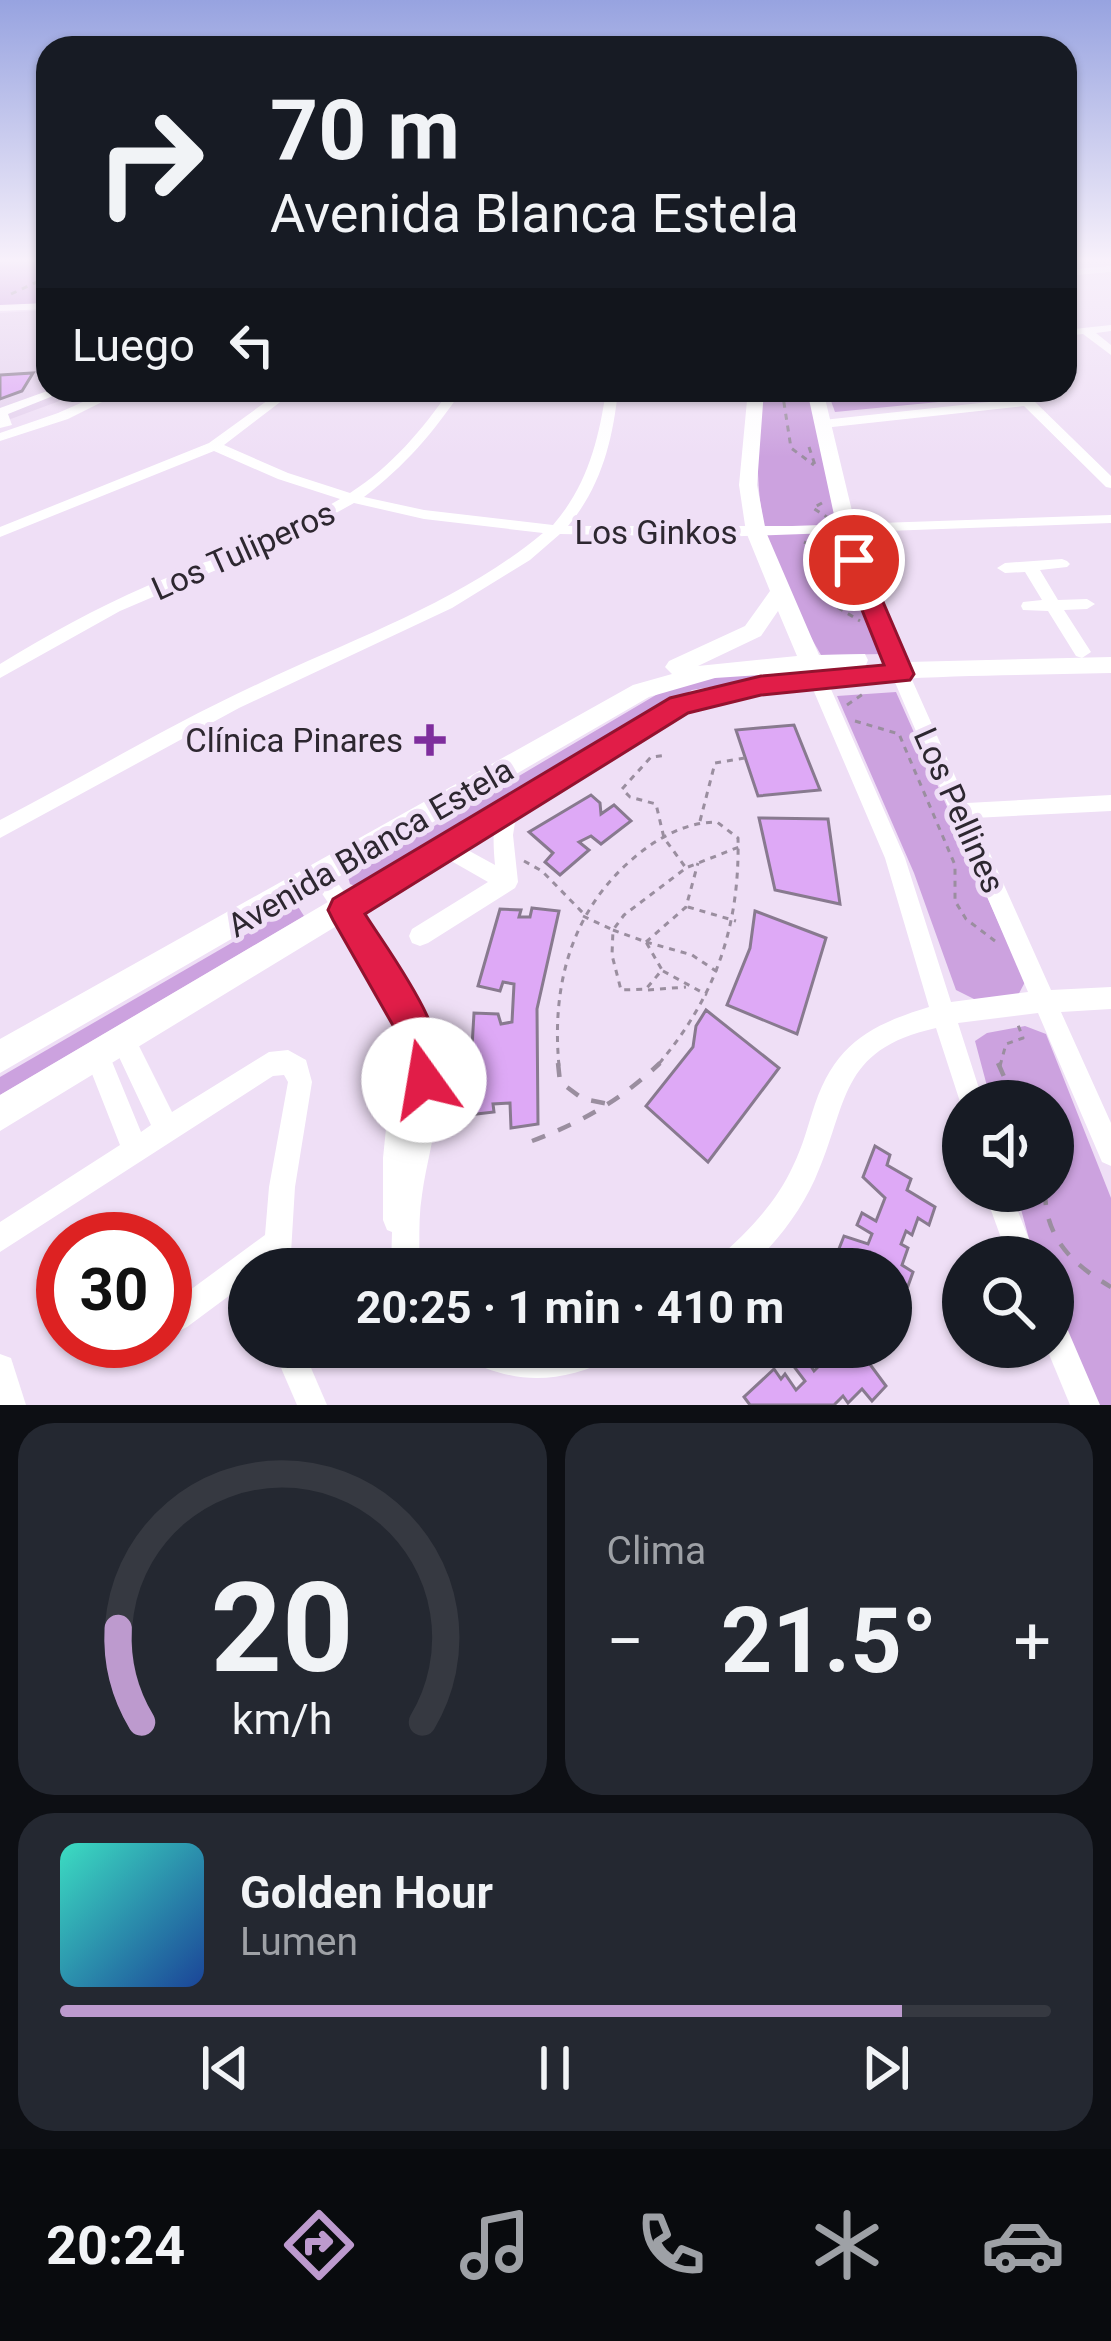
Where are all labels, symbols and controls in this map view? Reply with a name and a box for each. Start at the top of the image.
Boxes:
text: 70 m [270,81,460,180]
icon: right [72,84,228,240]
text: Avenida Blanca Estela [270,182,799,245]
icon: left [219,312,285,378]
text: Luego [72,319,195,372]
street label: Los Tuliperos [146,493,341,608]
pin [803,509,905,611]
street label: Los Ginkos [574,513,738,552]
icon: arrive [821,527,887,593]
place label: Clínica Pinares [185,721,403,760]
street label: Los Pellines [906,722,1013,899]
marker: Clínica Pinares [414,724,446,756]
street label: Avenida Blanca Estela [221,750,520,945]
position arrow [361,1017,487,1143]
map controls [942,1080,1074,1368]
button: sound [942,1080,1074,1212]
speed limit sign: 30 [36,1212,192,1368]
button: search [942,1236,1074,1368]
text: 20:25 · 1 min · 410 m [356,1281,784,1334]
text: Clima [607,1528,706,1574]
text: 20 [211,1555,354,1701]
text: 21.5° [721,1589,937,1694]
text: − [607,1603,644,1680]
text: + [1014,1603,1051,1680]
text: km/h [232,1694,333,1744]
text: Golden Hour [240,1866,493,1919]
text: Lumen [240,1919,358,1965]
icon: previous [192,2035,258,2101]
icon: pause [522,2035,588,2101]
icon: next [853,2035,919,2101]
icon: directions [277,2203,361,2287]
icon: music [453,2203,537,2287]
icon: phone [629,2203,713,2287]
icon: climate [805,2203,889,2287]
icon: car [981,2203,1065,2287]
text: 20:24 [46,2214,185,2277]

